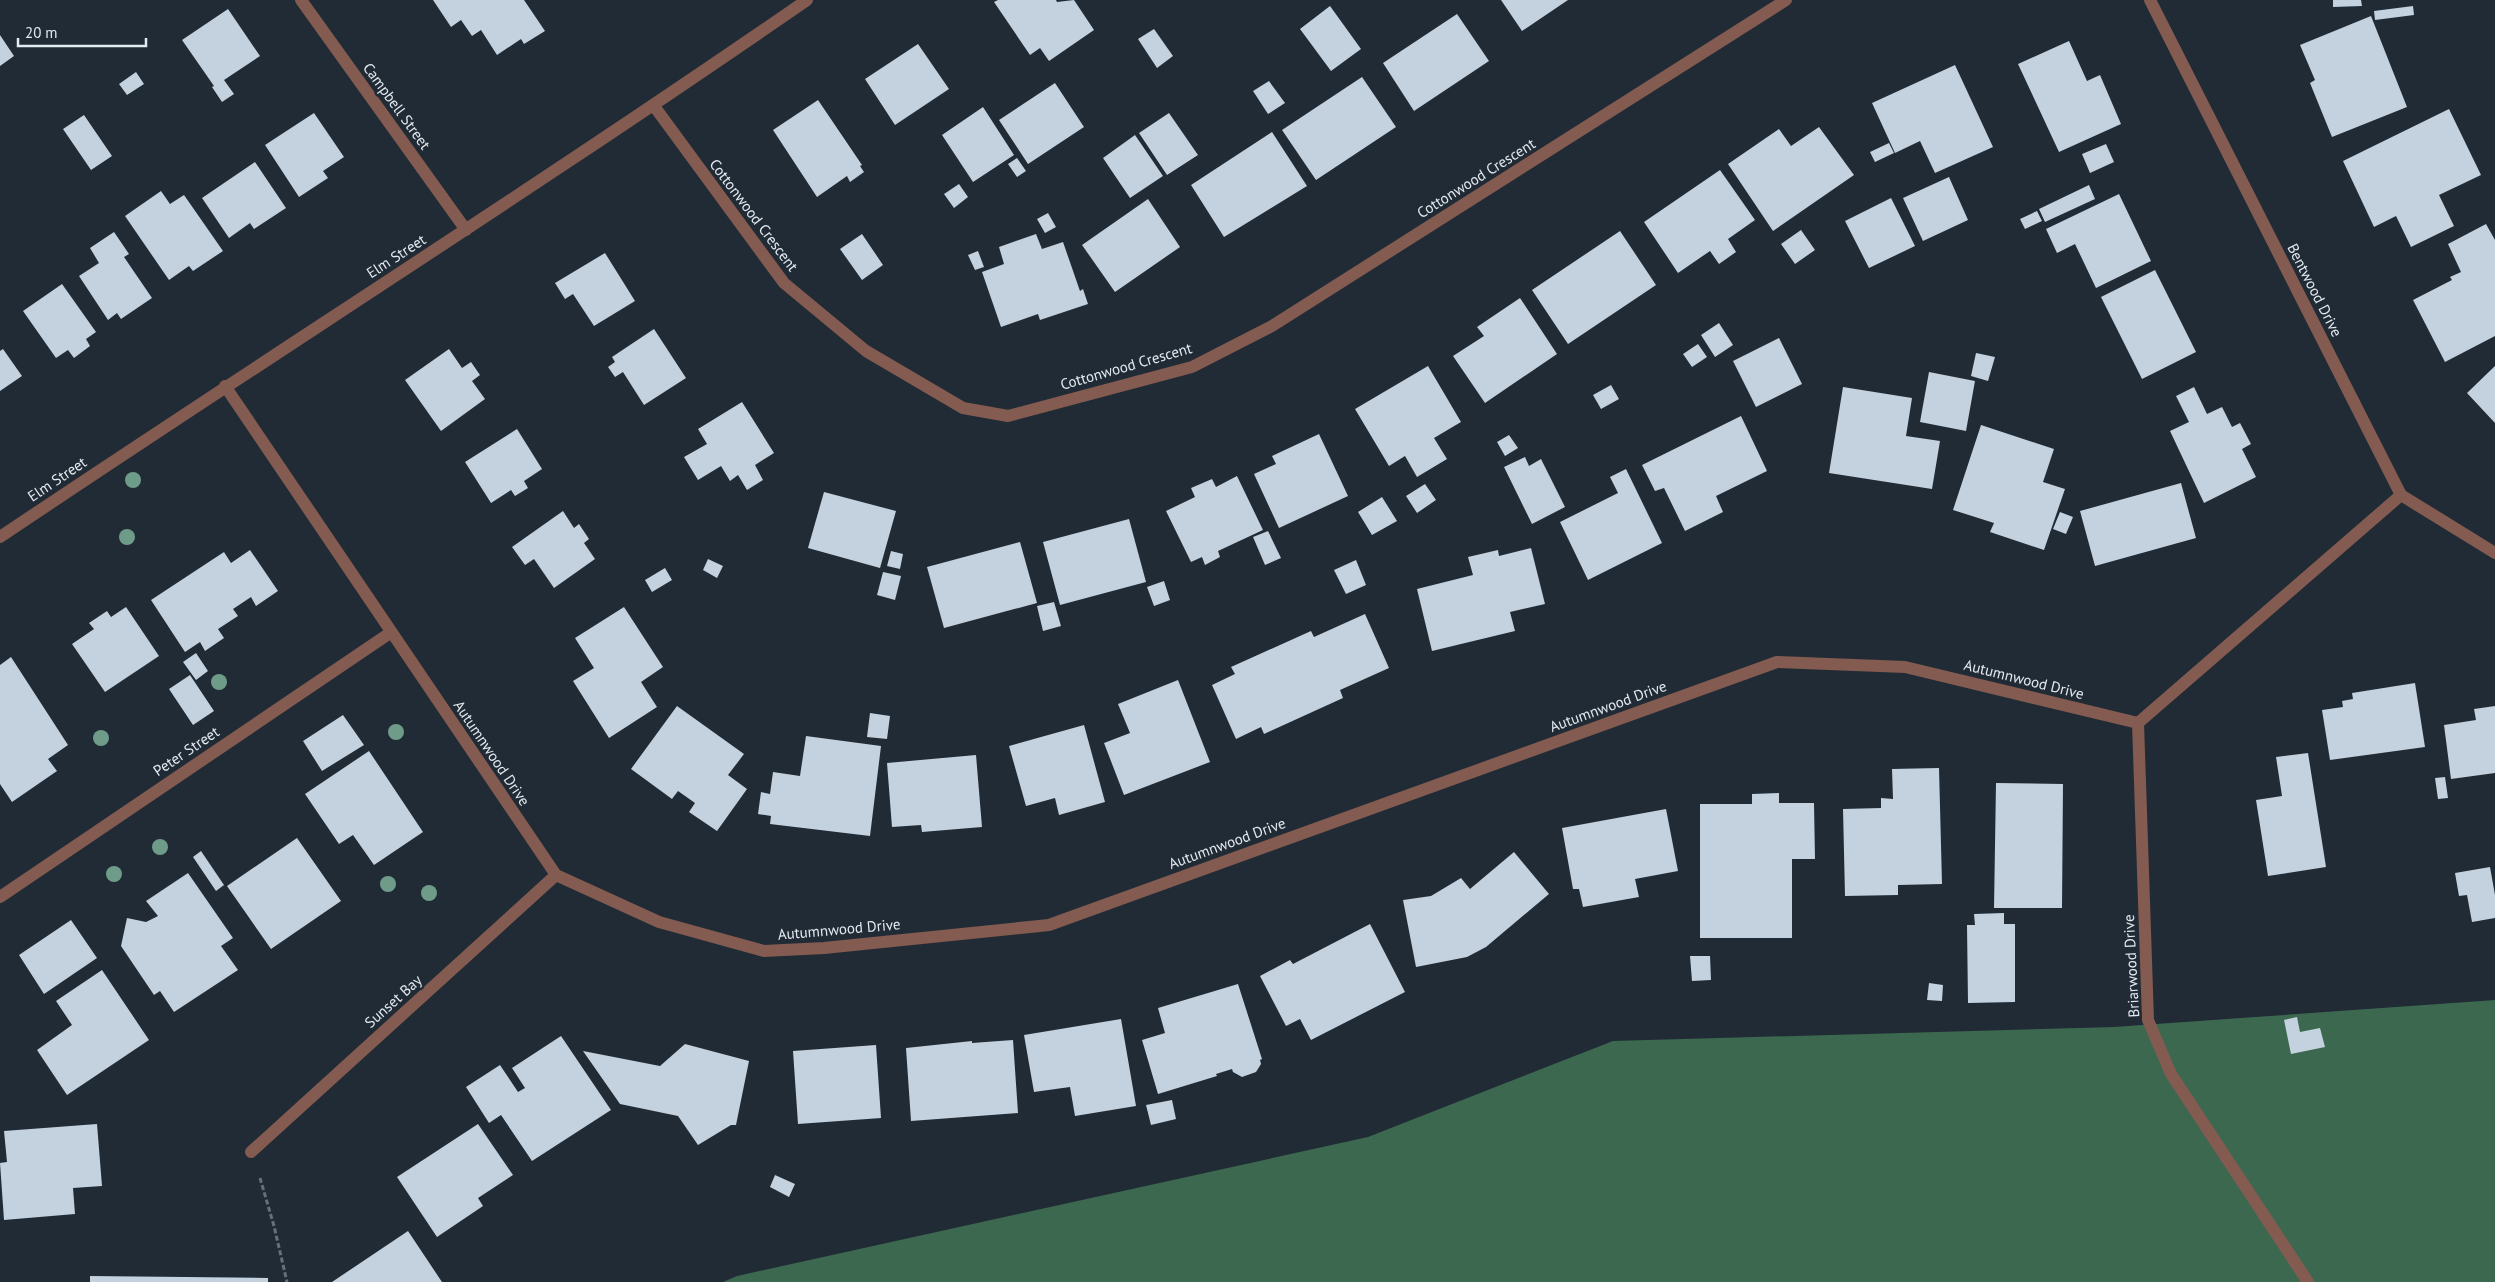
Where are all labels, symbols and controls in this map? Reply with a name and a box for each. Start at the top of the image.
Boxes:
scale bar [18,15,145,47]
text: 20 m [25,23,58,42]
street label: Campbell Street [359,59,435,153]
street label: Cottonwood Crescent [1413,134,1539,222]
street label: Cottonwood Crescent [705,155,803,275]
street label: Elm Street [363,230,429,282]
street label: Bentwood Drive [2283,240,2347,340]
street label: Cottonwood Crescent [1058,338,1194,394]
street label: Elm Street [24,452,90,506]
street label: Autumnwood Drive [1962,655,2086,703]
street label: Autumnwood Drive [1547,676,1669,736]
street label: Autumnwood Drive [450,697,534,809]
street label: Peter Street [149,722,223,780]
street label: Autumnwood Drive [1166,813,1288,873]
street label: Autumnwood Drive [777,914,901,944]
street label: Briarwood Drive [2119,914,2143,1018]
street label: Sunset Bay [360,970,426,1032]

